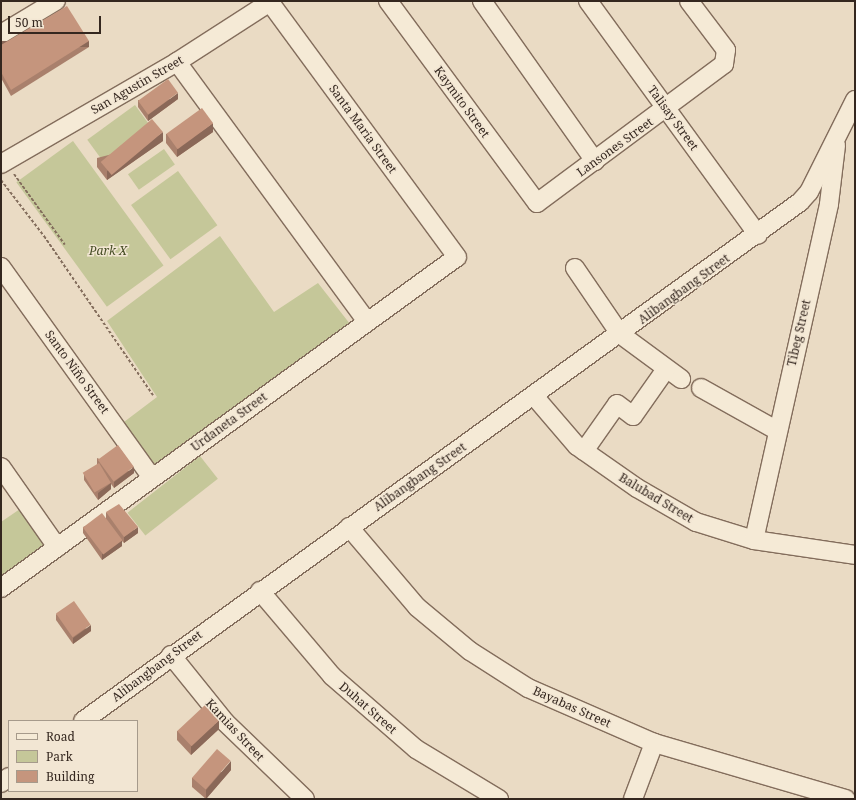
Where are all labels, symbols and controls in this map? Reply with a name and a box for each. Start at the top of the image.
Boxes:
scale bar [10,8,103,34]
text: 50 m [15,14,43,31]
street label: San Agustin Street [88,53,186,117]
street label: Kaymito Street [431,64,493,140]
street label: Santa Maria Street [326,82,400,176]
street label: Talisay Street [645,83,701,153]
street label: Lansones Street [574,115,656,179]
park label: Park X [89,244,127,258]
street label: Alibangbang Street [636,251,732,327]
street label: Tibeg Street [784,298,814,368]
street label: Santo Niño Street [42,328,112,416]
street label: Urdaneta Street [188,390,270,454]
street label: Alibangbang Street [371,440,469,514]
street label: Balubad Street [616,470,696,526]
street label: Alibangbang Street [109,627,205,705]
street label: Duhat Street [336,679,400,737]
street label: Bayabas Street [531,683,613,731]
street label: Kamias Street [203,696,267,764]
legend [8,720,138,792]
text: Road [46,728,75,745]
text: Park [46,748,73,765]
text: Building [46,768,94,785]

